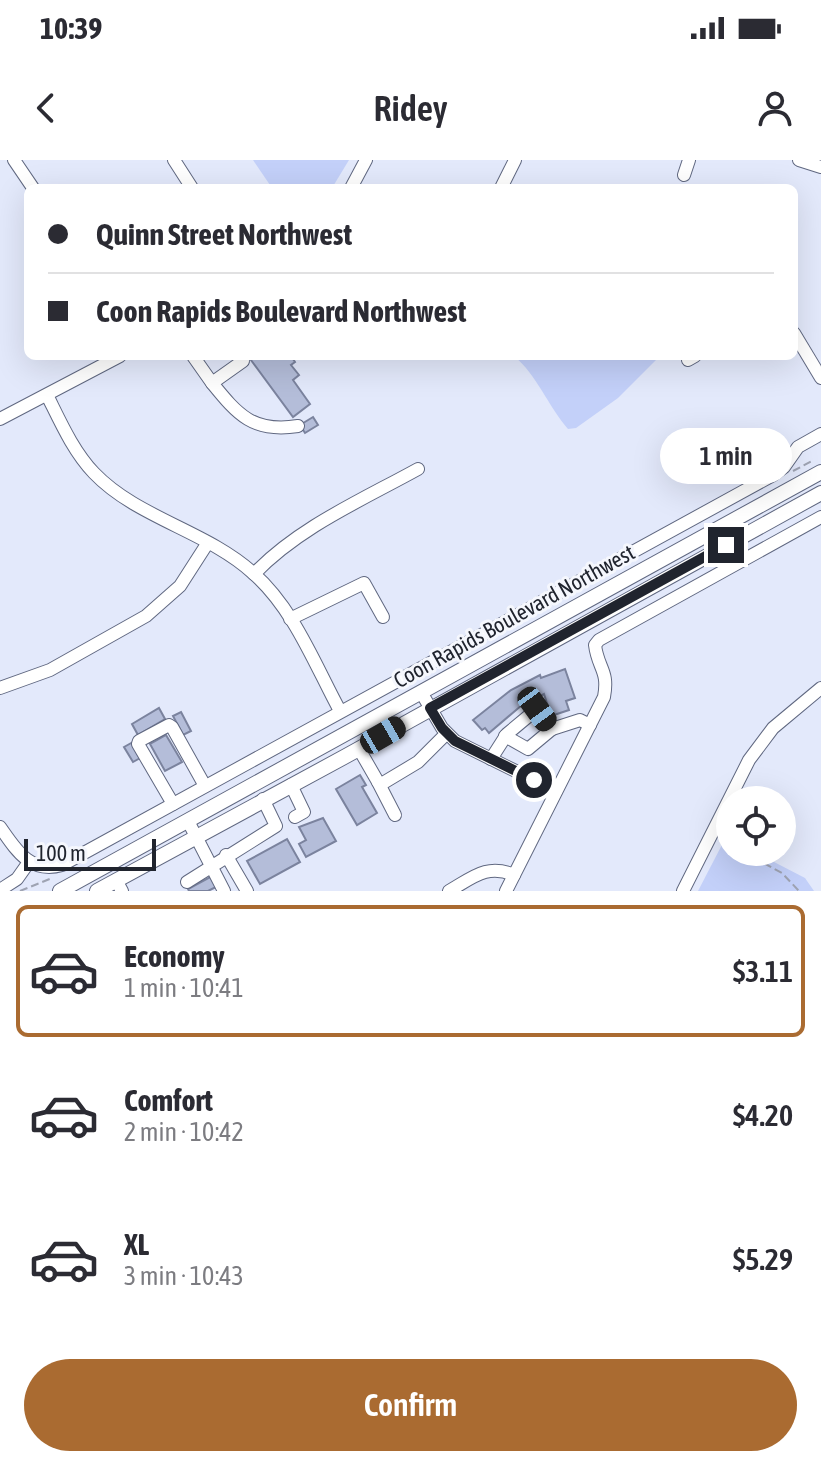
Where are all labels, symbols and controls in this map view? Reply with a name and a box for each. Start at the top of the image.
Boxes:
text: 10:39 [40,11,102,45]
icon: back [24,86,68,130]
icon: person [753,86,797,130]
text: Ridey [373,87,448,129]
text: Quinn Street Northwest [96,217,352,251]
text: Coon Rapids Boulevard Northwest [96,294,466,328]
callout: 1 min [660,429,792,485]
text: 1 min [699,441,753,471]
route end [708,527,744,563]
street label: Coon Rapids Boulevard Northwest [389,539,639,693]
car [513,683,561,735]
car [356,713,410,757]
route start [516,762,552,798]
map controls [716,786,796,866]
button: locate [716,786,796,866]
scale bar [24,835,156,871]
text: 100 m [36,840,86,866]
icon: car [28,935,100,1007]
text: Economy [124,939,225,973]
text: $3.11 [733,954,793,988]
text: 1 min · 10:41 [124,973,244,1003]
icon: car [28,1079,100,1151]
text: Comfort [124,1083,213,1117]
text: $4.20 [733,1098,793,1132]
text: 2 min · 10:42 [124,1117,244,1147]
icon: car [28,1223,100,1295]
text: XL [124,1227,149,1261]
text: $5.29 [733,1242,793,1276]
text: 3 min · 10:43 [124,1261,244,1291]
button: Confirm [24,1359,797,1451]

